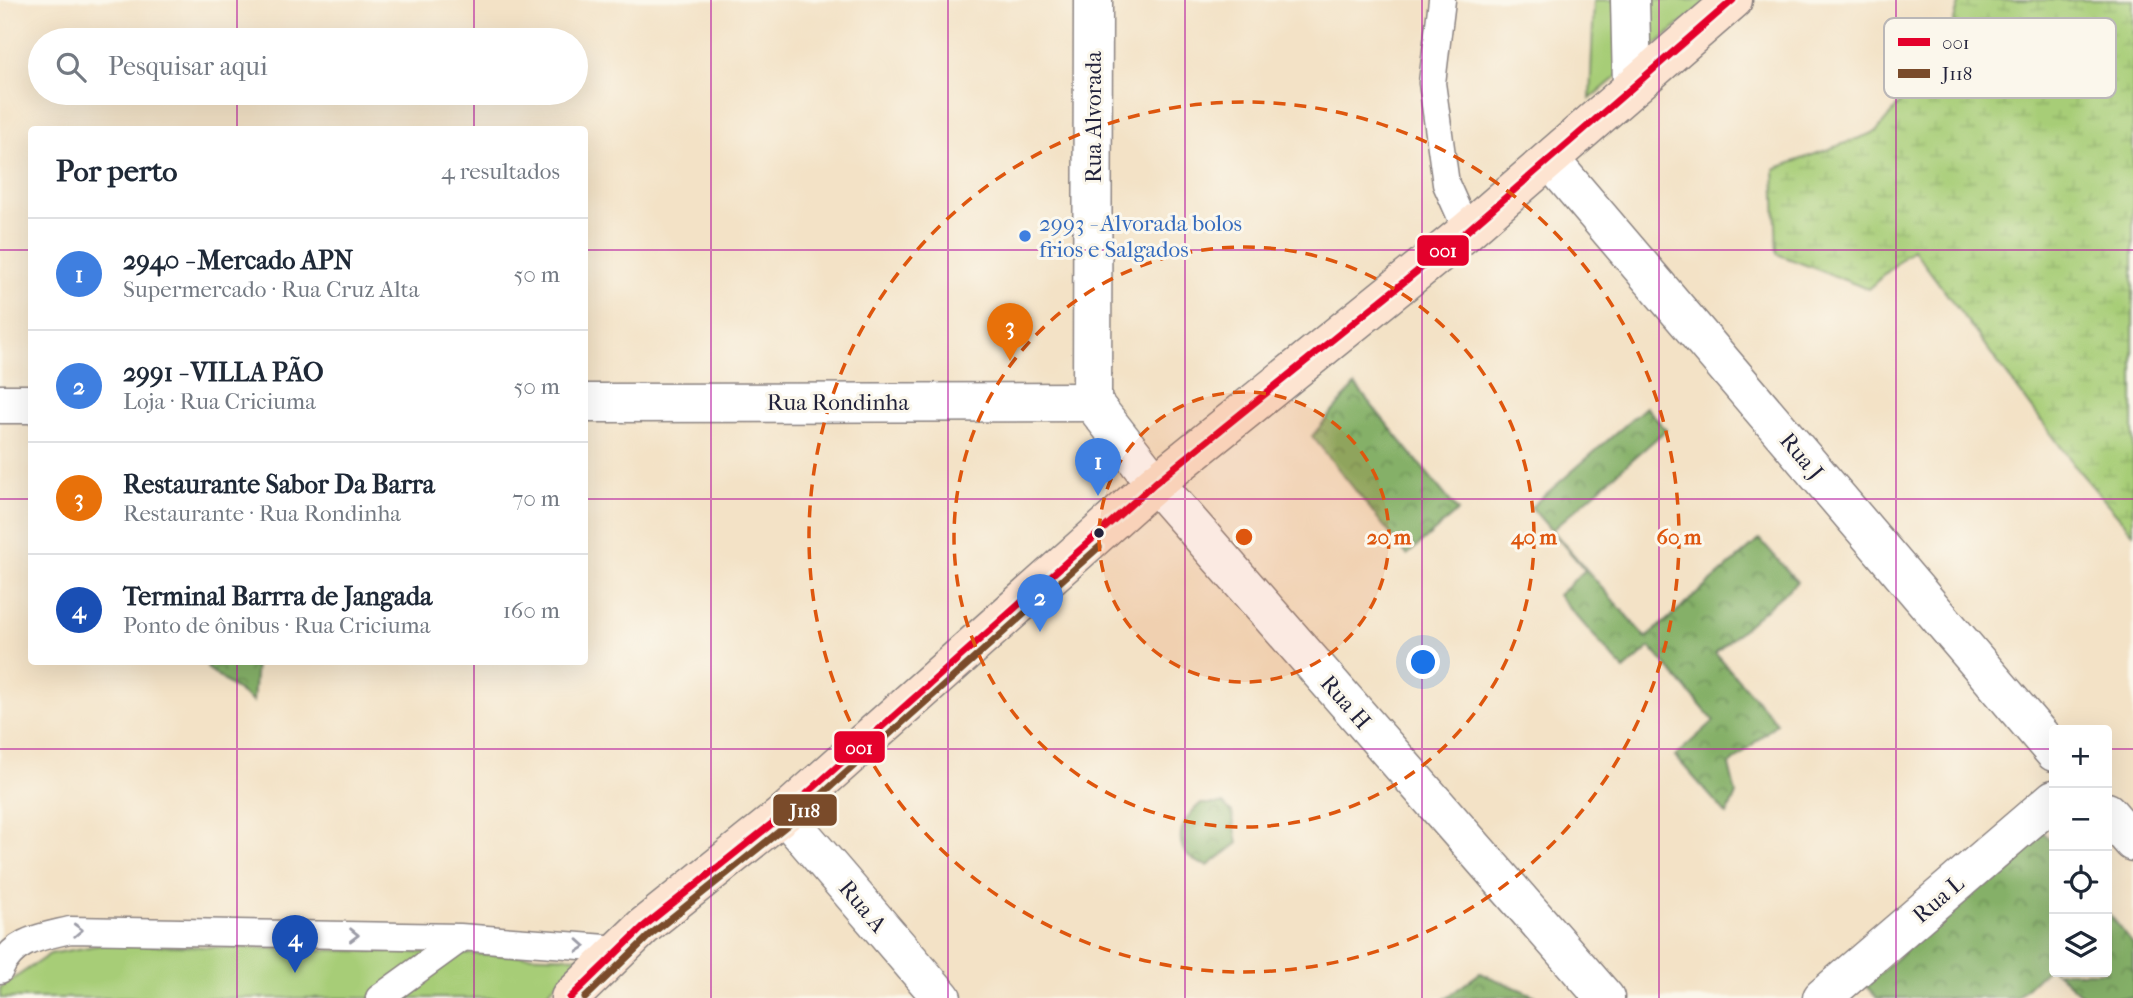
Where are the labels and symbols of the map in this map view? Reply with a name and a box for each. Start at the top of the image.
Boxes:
legend [1884,18,2116,98]
text: 001 [1942,32,1970,54]
street label: Rua Alvorada [1080,51,1107,183]
text: J118 [1940,63,1972,85]
place label: 2993 - Alvorada bolos frios e Salgados [1039,210,1242,263]
marker: 2993 - Alvorada bolos frios e Salgados [1017,228,1033,244]
line badge: 001 [1416,234,1470,267]
text: 001 [1429,240,1457,262]
pin: 3 [987,303,1033,361]
street label: Rua Rondinha [767,389,909,416]
street label: Rua J [1774,427,1829,486]
pin: 1 [1075,438,1121,496]
centre of rings [1232,525,1256,549]
text: 20 m [1367,525,1412,549]
text: 40 m [1510,525,1558,550]
text: 60 m [1657,525,1702,549]
unlabelled marker [1092,526,1106,540]
pin: 2 [1017,574,1063,632]
your location [1406,645,1440,679]
street label: Rua H [1315,670,1377,735]
line badge: 001 [833,730,886,764]
text: 001 [845,737,873,759]
line badge: J118 [772,793,838,827]
text: J118 [788,800,820,822]
street label: Rua L [1907,870,1969,929]
street label: Rua A [833,875,893,939]
pin: 4 [272,915,318,973]
one-way arrow [73,923,84,938]
one-way arrow [349,927,360,943]
one-way arrow [576,938,587,953]

